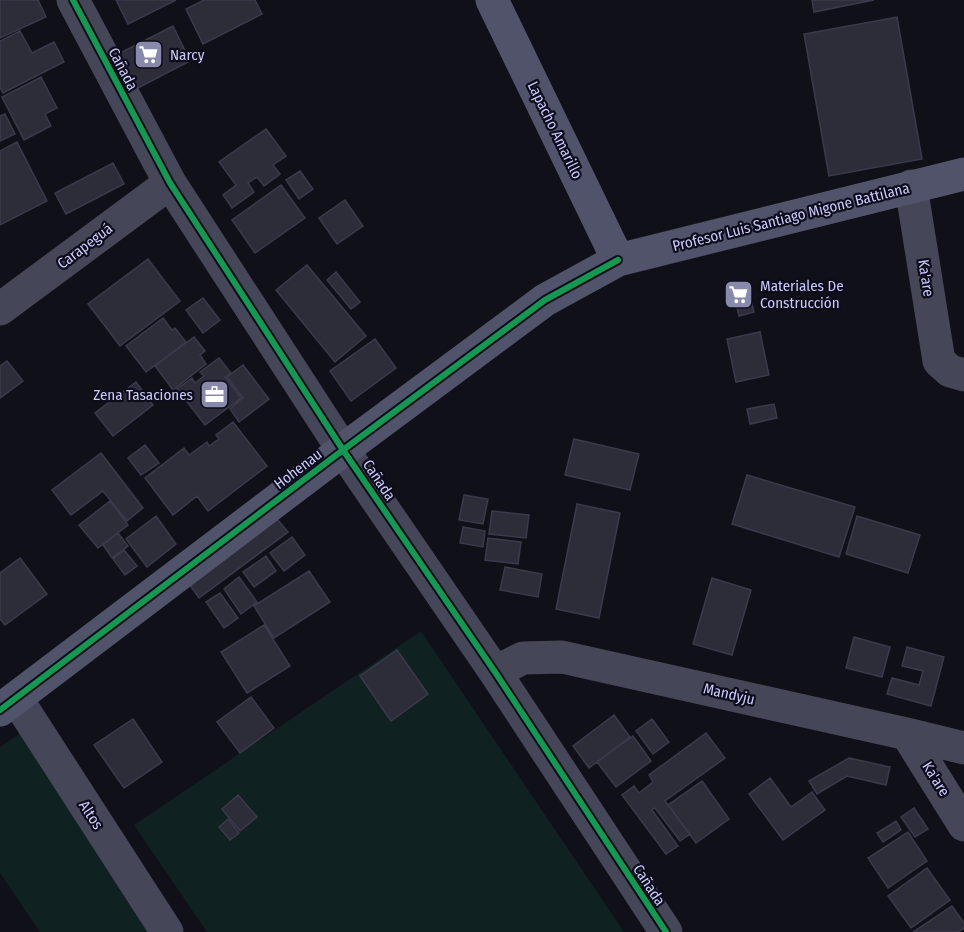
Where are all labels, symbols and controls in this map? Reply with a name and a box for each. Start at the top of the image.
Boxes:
supermarket icon: Narcy [133,39,165,71]
street label: Cañada [104,45,142,93]
place label: Narcy [170,46,205,64]
street label: Lapacho Amarillo [524,78,586,182]
street label: Profesor Luis Santiago Migone Battilana [671,179,911,255]
street label: Carapeguá [54,219,116,273]
street label: Ka'are [914,258,938,298]
place label: Materiales De Construcción [760,277,844,312]
supermarket icon: Materiales De Construcción [723,279,755,311]
office icon: Zena Tasaciones [198,379,230,411]
place label: Zena Tasaciones [93,386,193,404]
street label: Hohenau [270,445,326,493]
street label: Cañada [359,456,399,504]
street label: Mandyju [702,679,756,709]
street label: Ka'are [918,758,954,800]
street label: Altos [75,797,107,833]
street label: Cañada [629,861,669,909]

